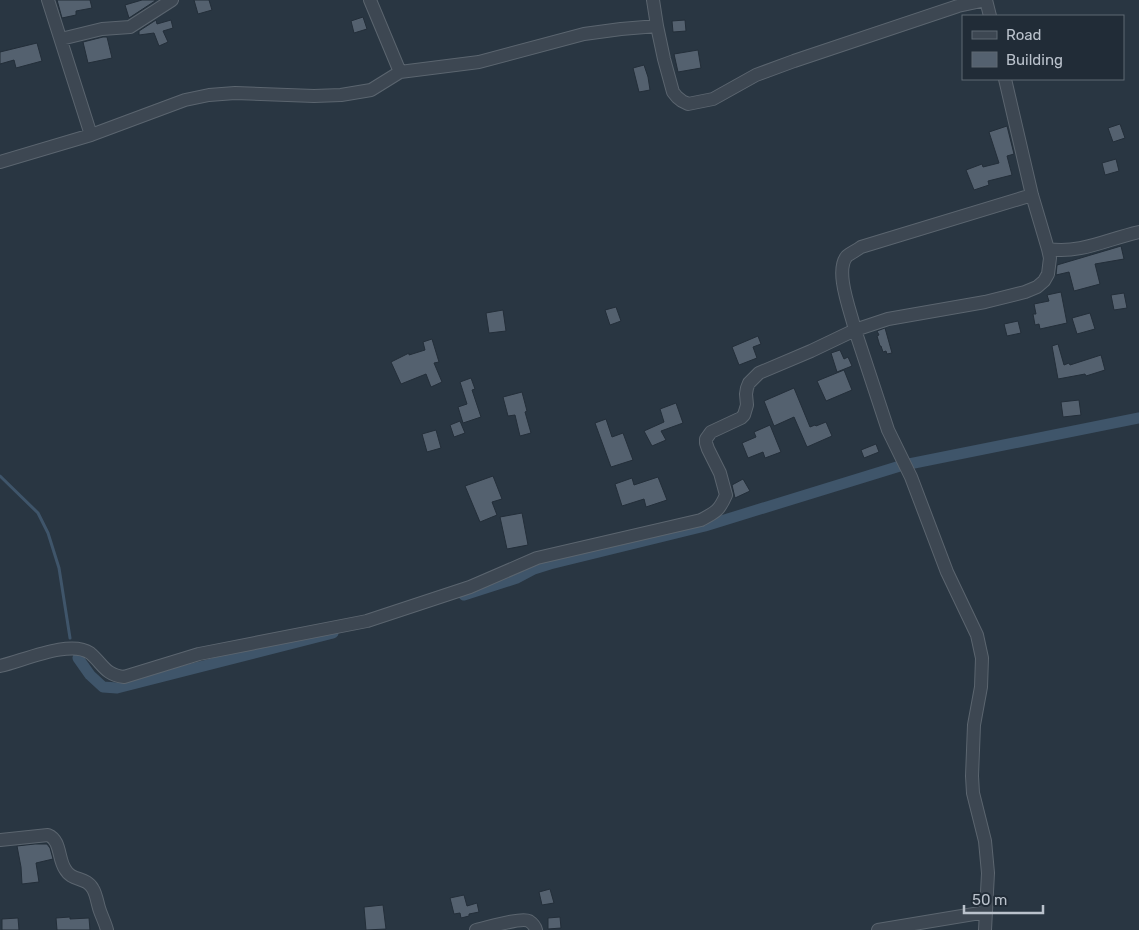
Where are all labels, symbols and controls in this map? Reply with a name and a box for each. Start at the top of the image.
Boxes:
legend [962,15,1124,80]
text: Road [1006,26,1042,44]
text: Building [1006,51,1063,69]
scale bar [964,882,1043,914]
text: 50 m [972,891,1007,909]

